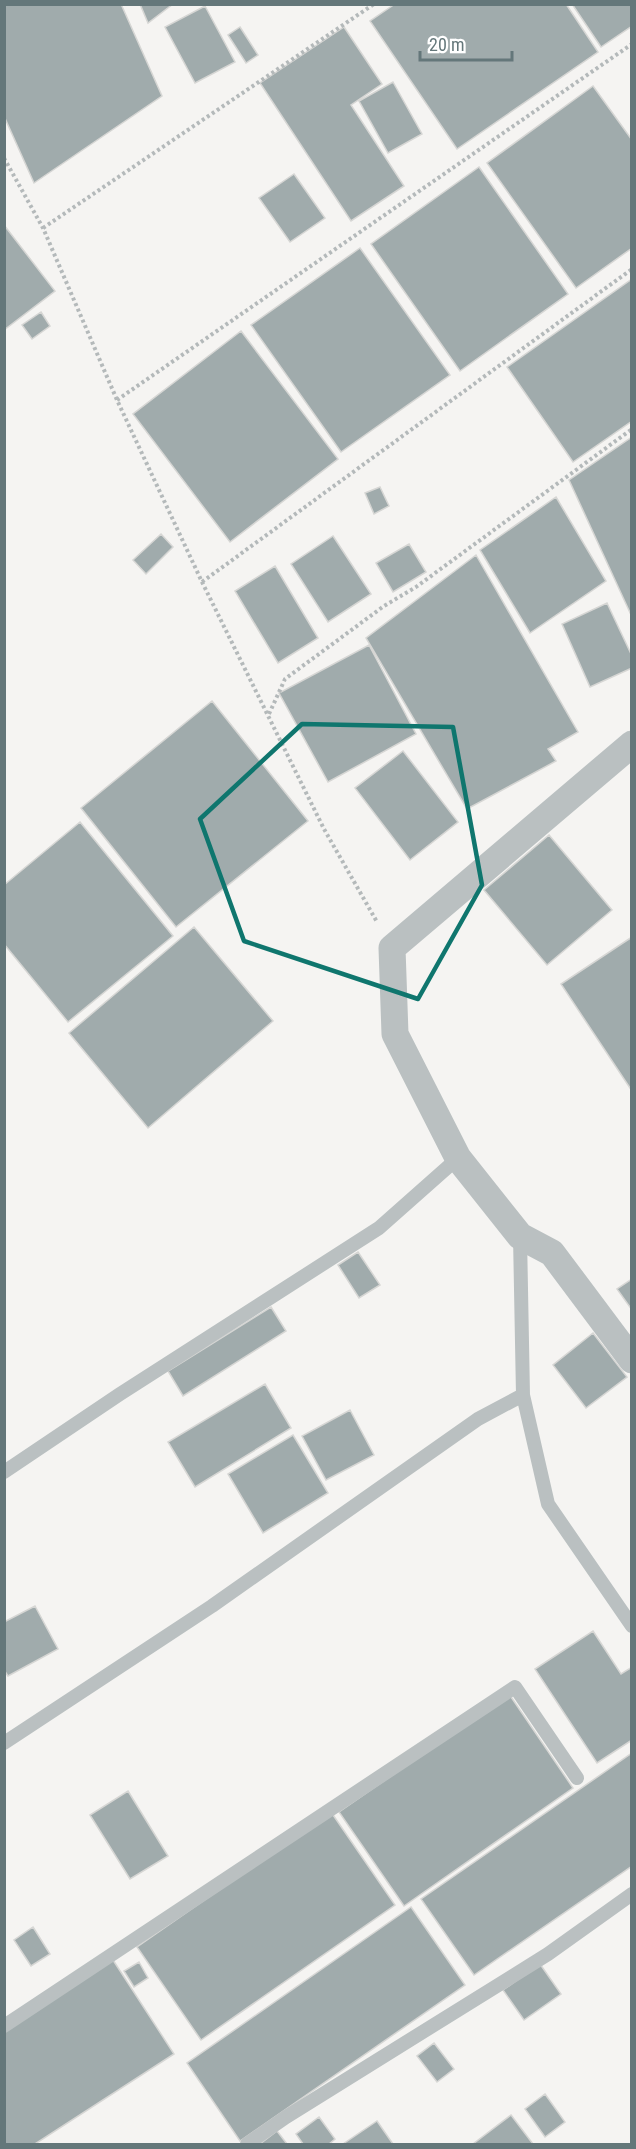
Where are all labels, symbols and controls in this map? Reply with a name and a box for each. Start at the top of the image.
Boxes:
scale bar [420,24,512,62]
text: 20 m [429,34,464,55]

